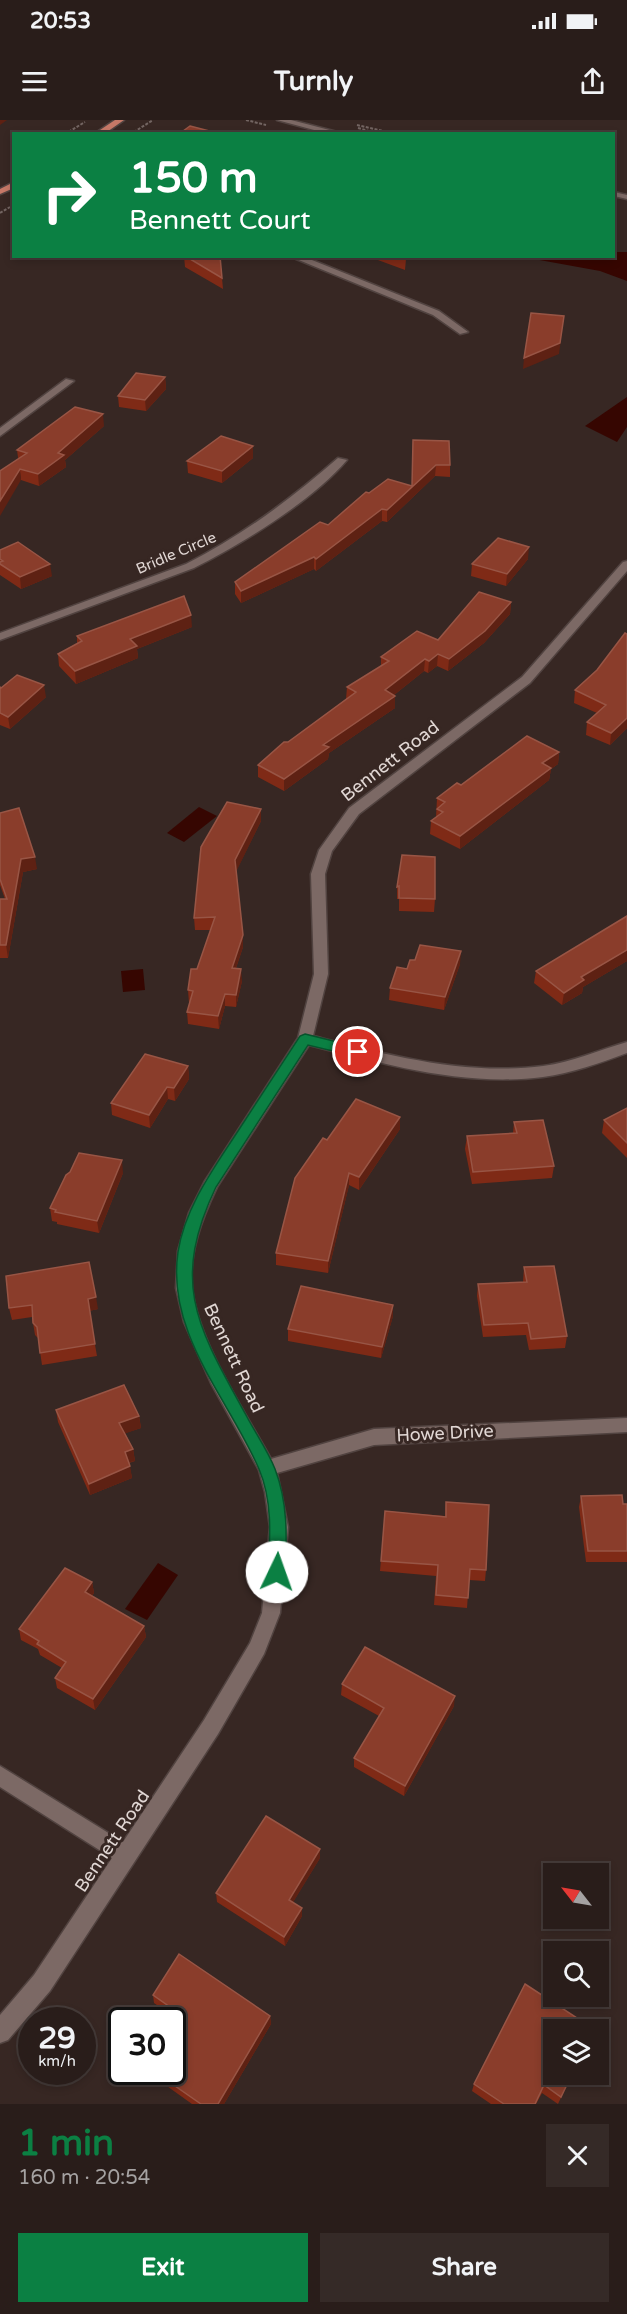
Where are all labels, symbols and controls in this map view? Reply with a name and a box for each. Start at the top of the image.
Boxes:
text: 20:53 [30,8,91,34]
icon: menu [18,65,51,98]
text: Turnly [274,65,353,98]
icon: share [576,65,609,98]
text: 150 m [129,153,258,204]
icon: right [30,156,108,234]
text: Bennett Court [129,204,311,237]
street label: Bridle Circle [133,528,219,578]
street label: Bennett Road [337,716,443,806]
pin [332,1026,383,1077]
icon: arrive [341,1035,374,1068]
street label: Bennett Road [199,1300,269,1416]
street label: Howe Drive [396,1419,494,1447]
position arrow [245,1540,309,1604]
street label: Bennett Road [70,1786,154,1896]
north arrow [543,1863,609,1929]
map controls [543,1863,609,2085]
button: search [543,1941,609,2007]
speed limit sign: 30 [108,2007,186,2085]
button: layers [543,2019,609,2085]
text: 29 [38,2020,76,2057]
text: km/h [38,2052,76,2070]
text: 1 min [18,2122,114,2165]
button: close [546,2124,609,2187]
text: 160 m · 20:54 [18,2166,150,2190]
button: Exit [18,2233,308,2302]
button: Share [320,2233,609,2302]

